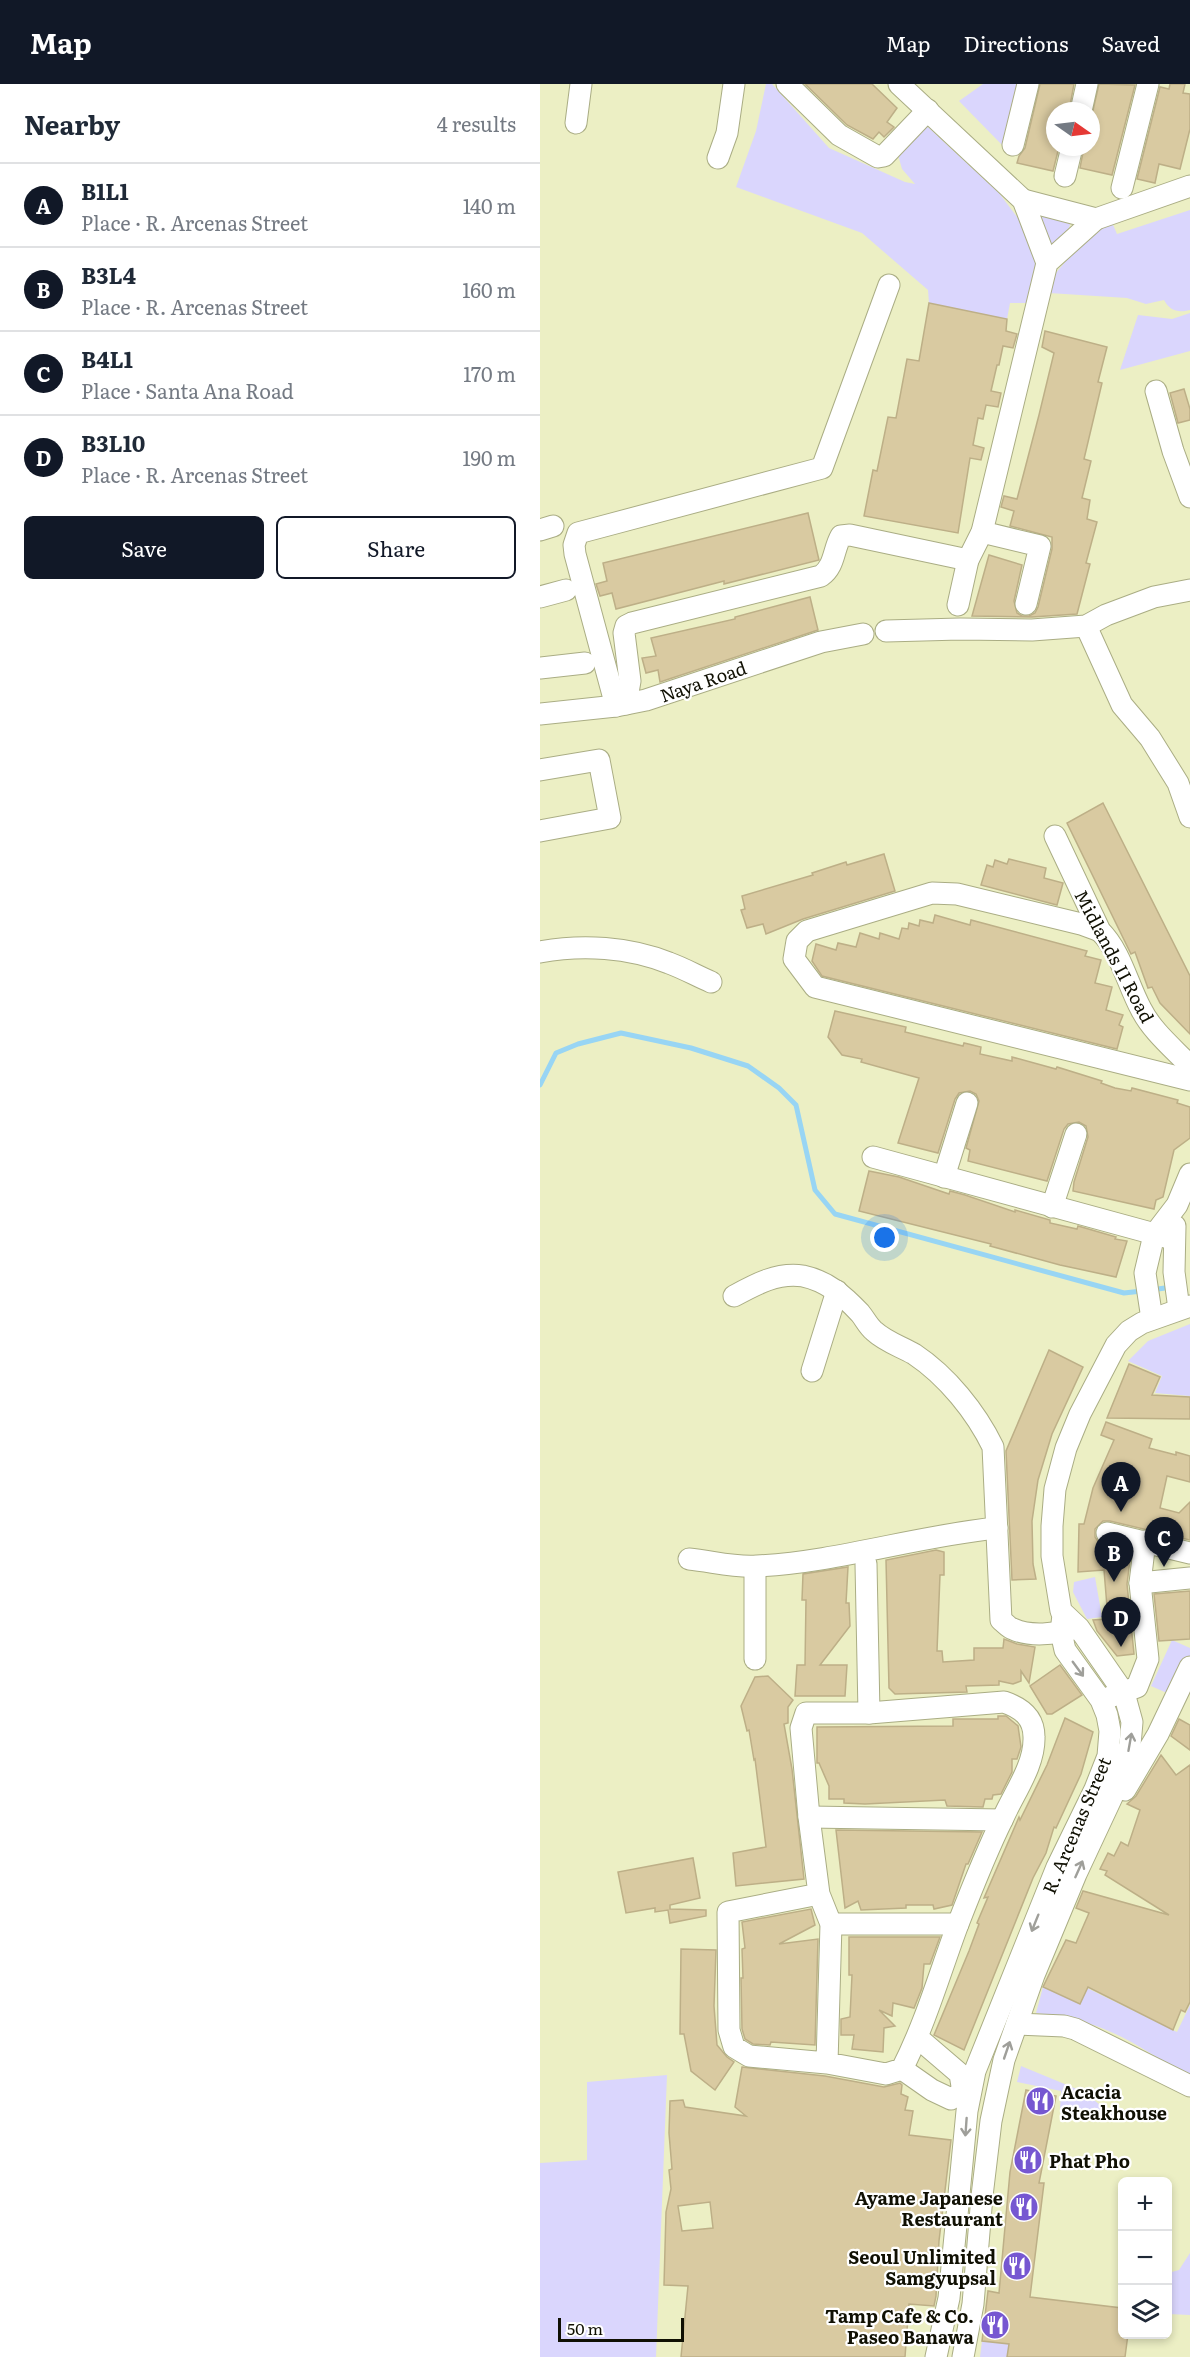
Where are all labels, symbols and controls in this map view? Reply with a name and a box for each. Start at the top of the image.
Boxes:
text: Map [30,21,92,63]
text: Map [886,27,931,58]
text: Directions [964,27,1069,58]
text: Saved [1102,27,1160,58]
north arrow [1046,102,1100,156]
text: Nearby [24,104,120,143]
text: 4 results [437,108,516,138]
text: B1L1 [81,174,129,207]
text: A [36,190,51,220]
text: 140 m [463,190,516,220]
text: Place · R. Arcenas Street [81,207,308,237]
text: B3L4 [81,258,136,291]
text: B [37,274,50,304]
text: 160 m [462,274,516,304]
text: Place · R. Arcenas Street [81,291,308,321]
text: B4L1 [81,342,133,375]
text: C [36,358,51,388]
text: 170 m [463,358,516,388]
text: Place · Santa Ana Road [81,375,294,405]
text: B3L10 [81,426,145,459]
text: D [36,442,51,472]
text: 190 m [462,442,516,472]
text: Place · R. Arcenas Street [81,459,308,489]
button: Save [24,516,264,579]
button: Share [276,516,516,579]
street label: Naya Road [656,654,750,708]
street label: Midlands II Road [1069,885,1161,1027]
your location [870,1223,899,1252]
pin: A [1102,1462,1140,1512]
pin: C [1144,1518,1184,1567]
pin: B [1094,1532,1134,1582]
pin: D [1102,1598,1140,1647]
one-way arrow [1072,1660,1085,1676]
one-way arrow [1124,1733,1135,1752]
street label: R. Arcenas Street [1035,1752,1117,1898]
one-way arrow [1073,1860,1085,1878]
one-way arrow [1029,1914,1040,1932]
one-way arrow [1003,2041,1014,2060]
place label: Acacia Steakhouse [1061,2078,1167,2126]
restaurant icon: Acacia Steakhouse [1024,2085,1056,2117]
one-way arrow [960,2116,971,2136]
restaurant icon: Phat Pho [1012,2144,1044,2176]
place label: Phat Pho [1049,2147,1130,2174]
map controls [1118,2177,1172,2339]
button: + [1118,2177,1172,2231]
place label: Ayame Japanese Restaurant [855,2184,1003,2232]
restaurant icon: Ayame Japanese Restaurant [1008,2191,1040,2223]
button: − [1118,2231,1172,2285]
place label: Seoul Unlimited Samgyupsal [848,2243,996,2291]
restaurant icon: Seoul Unlimited Samgyupsal [1001,2250,1033,2282]
button: layers [1118,2285,1172,2339]
place label: Tamp Cafe & Co. Paseo Banawa [825,2302,975,2350]
restaurant icon: Tamp Cafe & Co. Paseo Banawa [979,2309,1011,2341]
scale bar [558,2315,684,2342]
text: 50 m [567,2316,603,2340]

